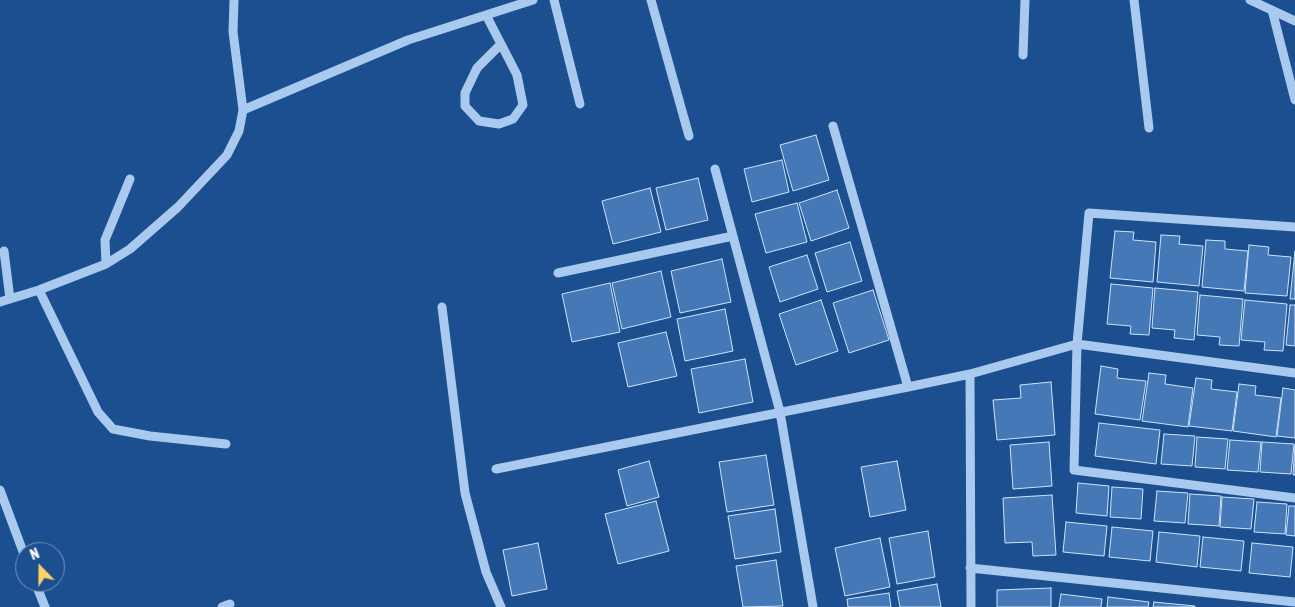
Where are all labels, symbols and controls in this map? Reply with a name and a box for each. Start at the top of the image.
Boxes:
north arrow [15,542,65,592]
text: N [28,545,42,563]

